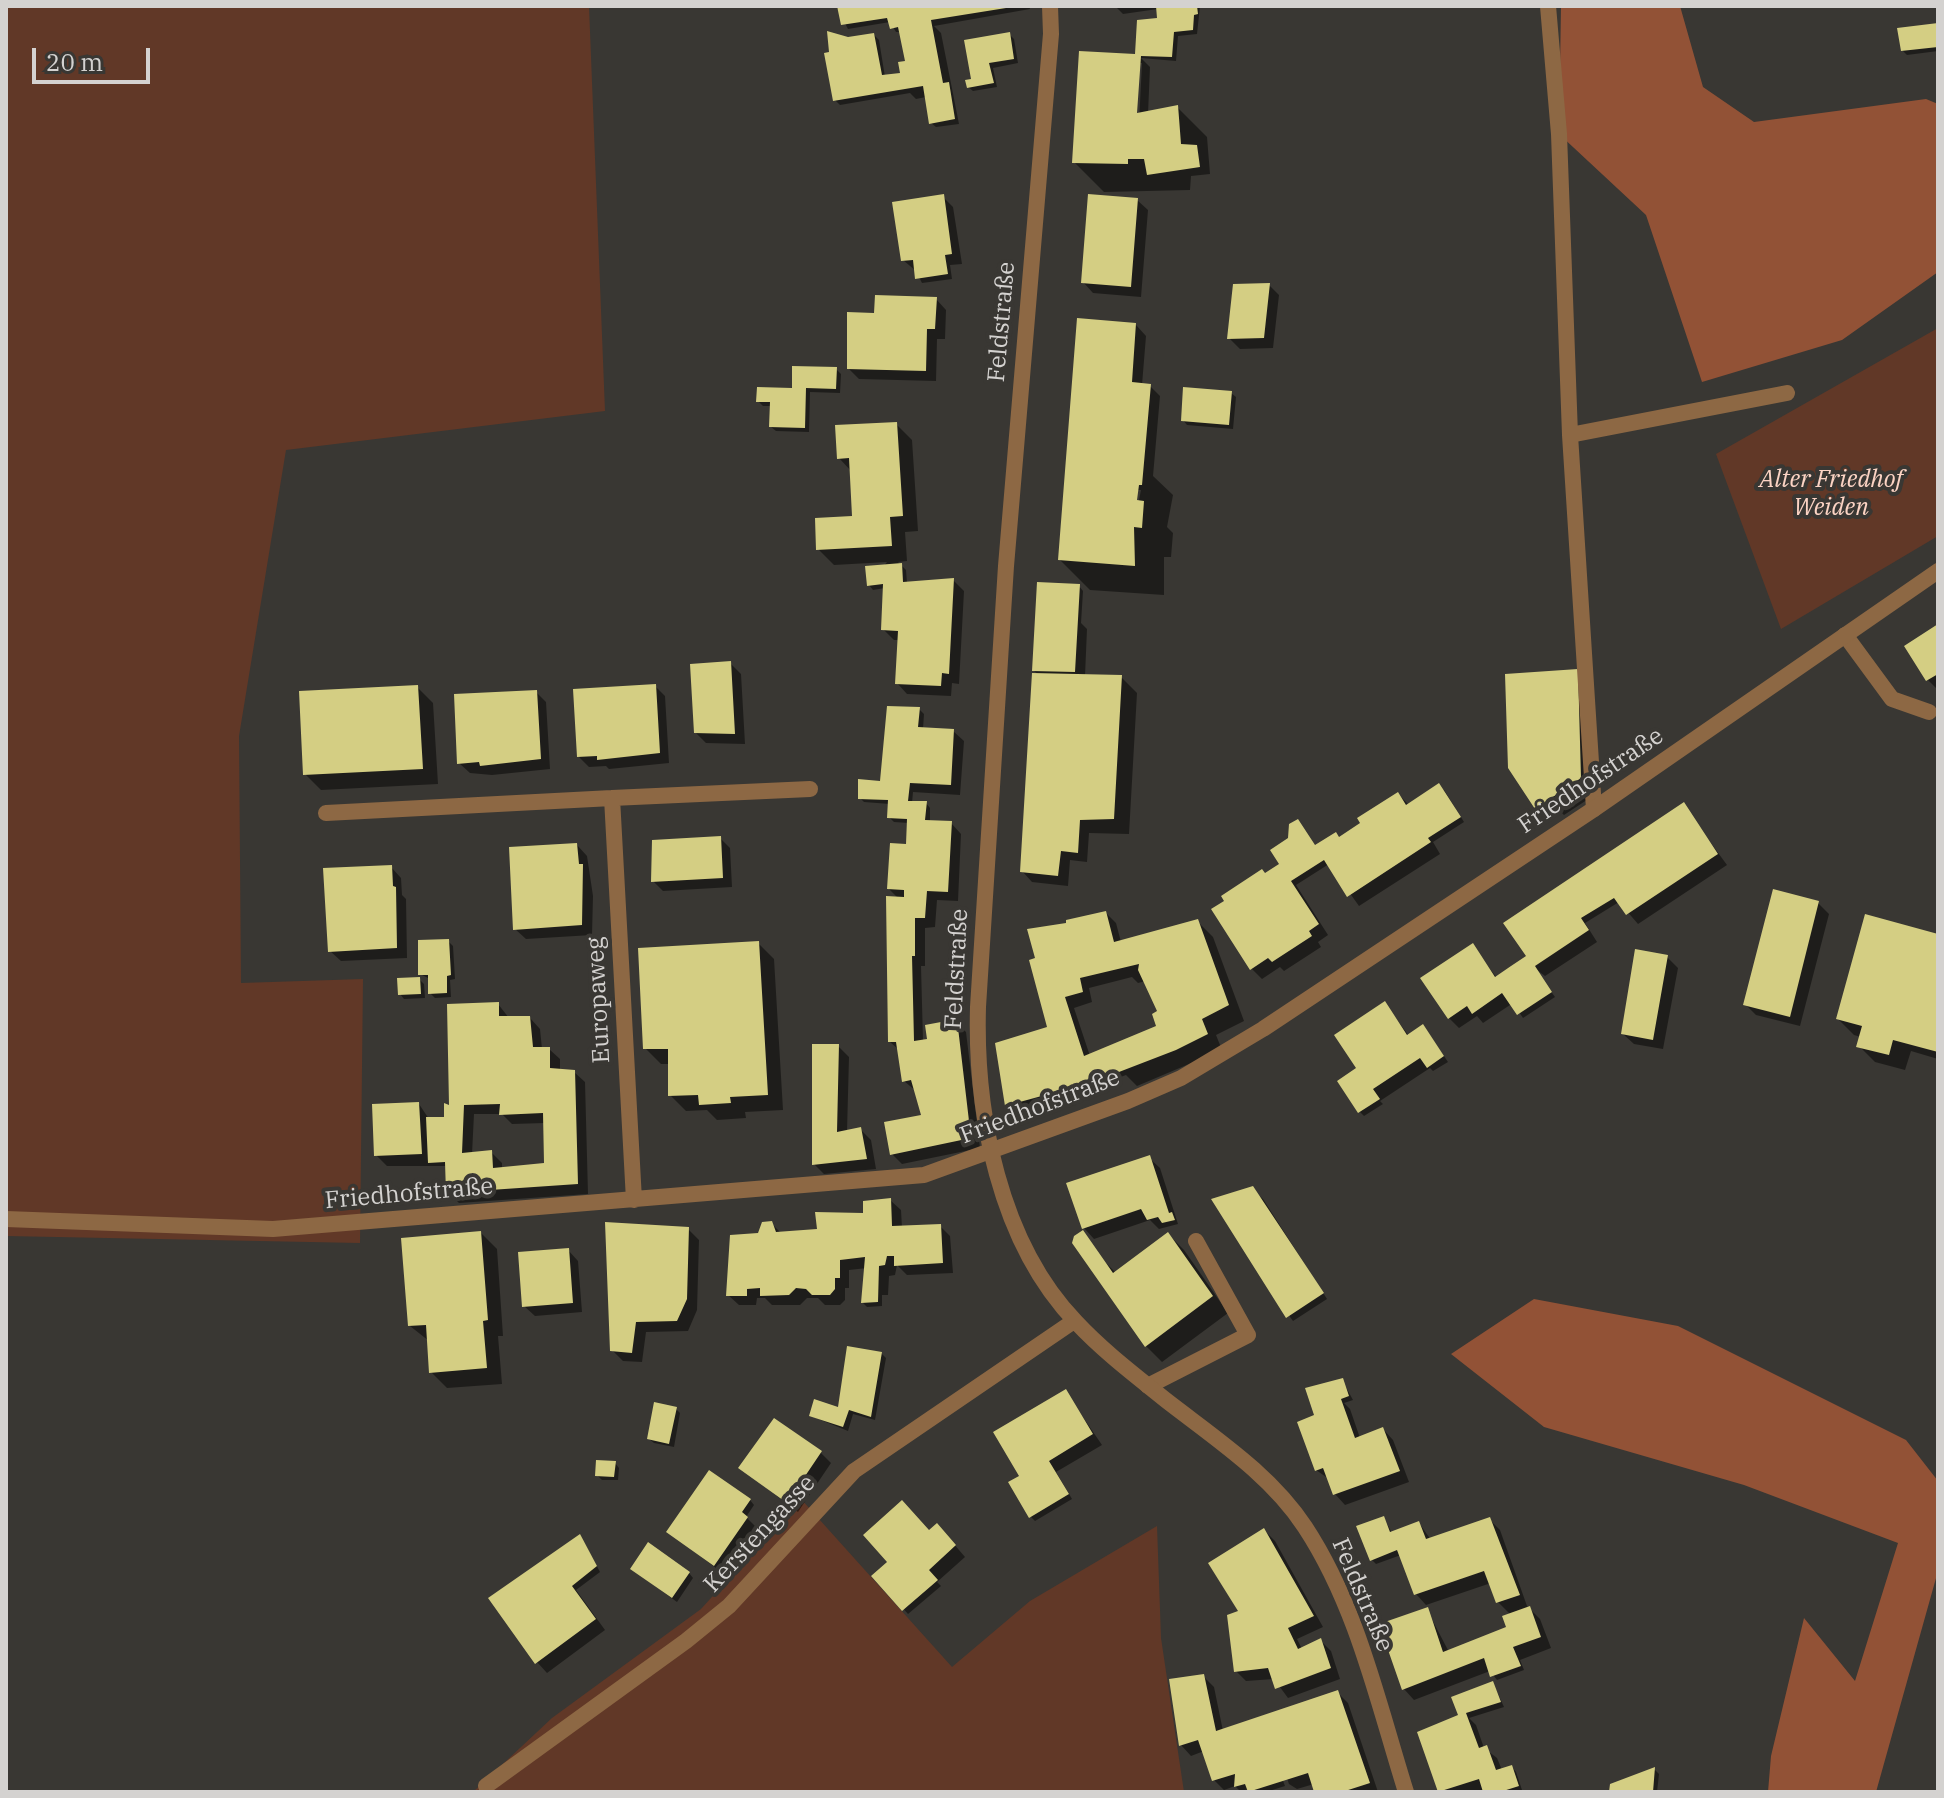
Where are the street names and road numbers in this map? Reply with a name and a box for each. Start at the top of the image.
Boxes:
street label: Feldstraße [982,261,1022,383]
street label: Friedhofstraße [1513,722,1669,840]
street label: Feldstraße [939,908,975,1030]
street label: Europaweg [581,936,617,1064]
street label: Friedhofstraße [956,1063,1124,1151]
street label: Friedhofstraße [324,1172,494,1216]
street label: Kerstengasse [698,1469,822,1599]
street label: Feldstraße [1325,1534,1399,1656]

